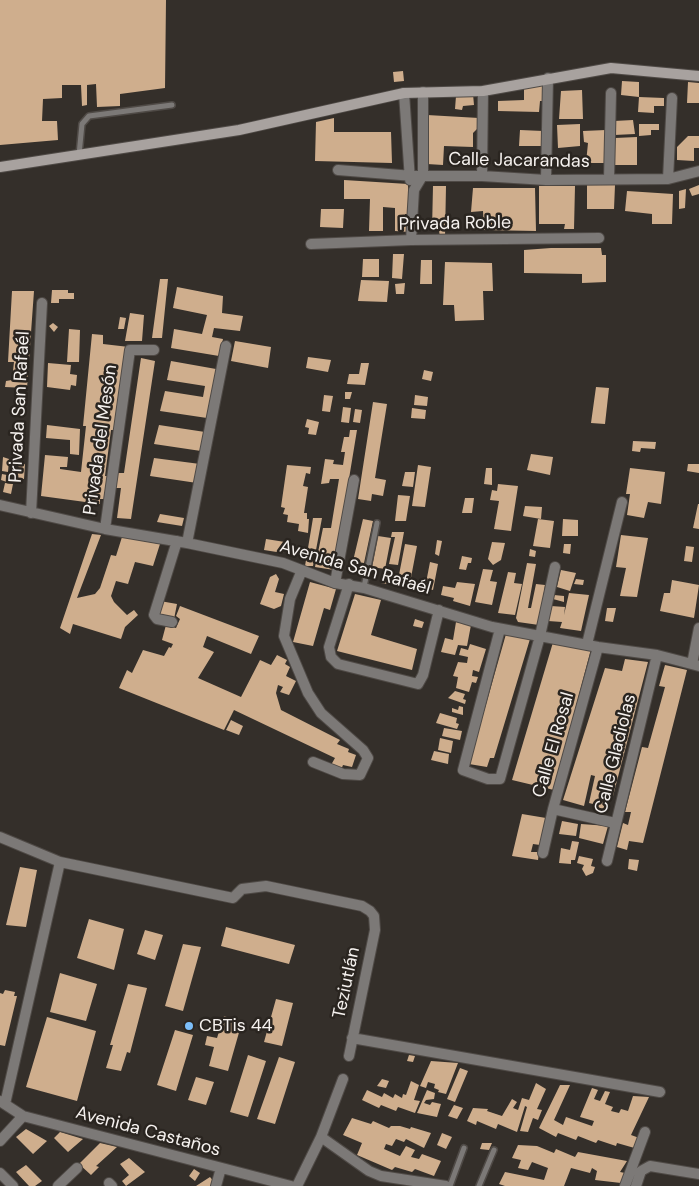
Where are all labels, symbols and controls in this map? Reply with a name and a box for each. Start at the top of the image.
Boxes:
street label: Calle Jacarandas [448,149,590,173]
street label: Privada Roble [399,212,511,236]
street label: Privada San Rafaél [5,331,35,483]
street label: Privada del Mesón [80,363,122,517]
street label: Avenida San Rafaél [277,536,433,600]
street label: Calle El Rosal [529,690,579,800]
street label: Calle Gladiolas [591,692,641,816]
street label: Teziutlán [329,945,365,1021]
place label: CBTis 44 [199,1015,273,1037]
marker: CBTis 44 [183,1020,195,1032]
street label: Avenida Castaños [73,1102,223,1162]

